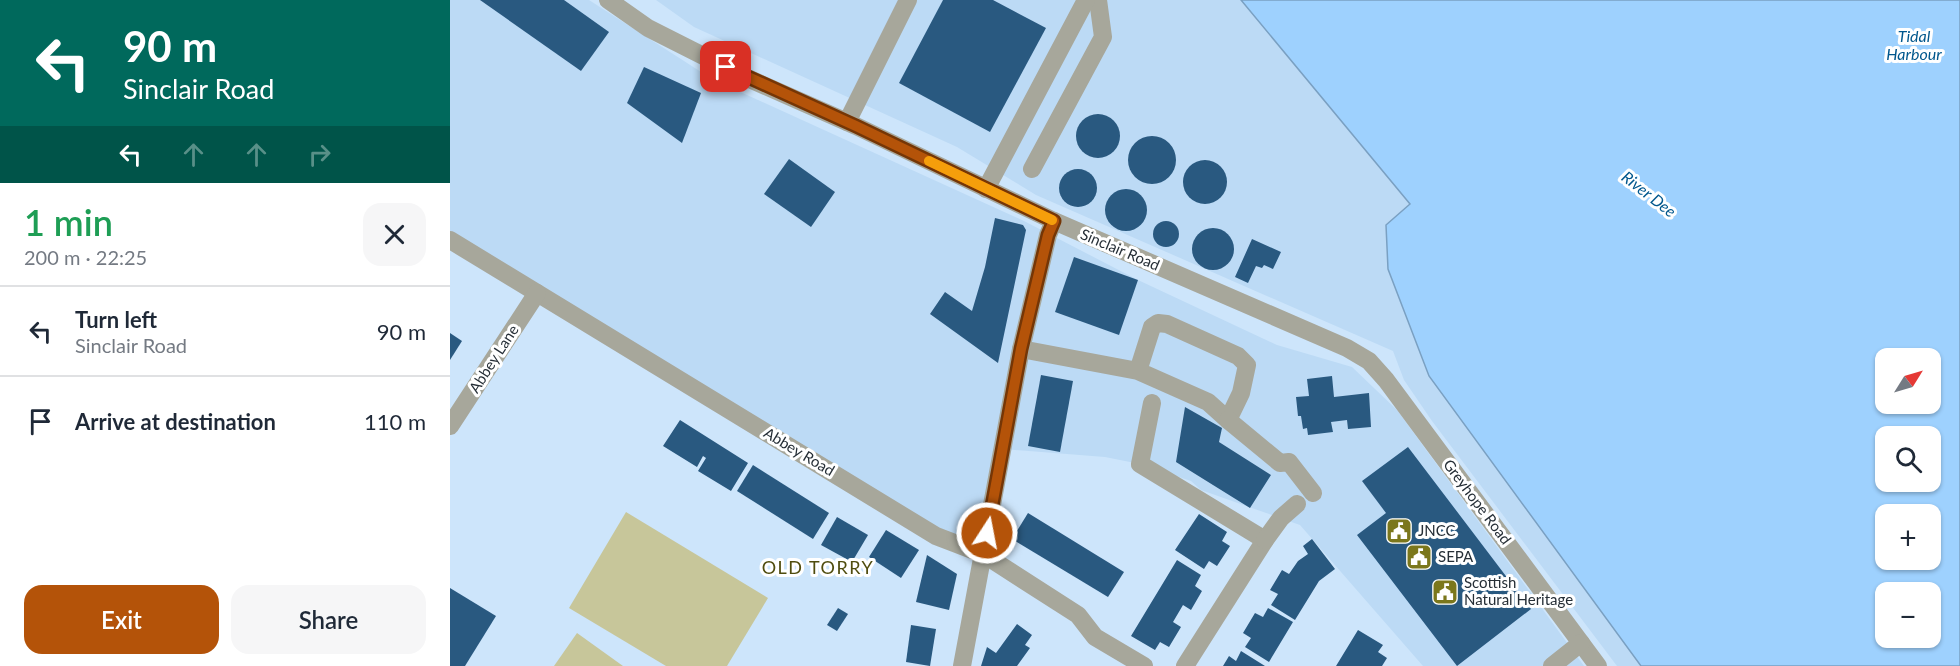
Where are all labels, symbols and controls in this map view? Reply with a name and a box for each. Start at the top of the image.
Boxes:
text: 90 m [123,21,217,71]
icon: left [24,24,102,102]
water label: Tidal Harbour [1886,26,1942,63]
pin [700,41,751,92]
icon: arrive [709,50,742,83]
text: Sinclair Road [123,72,274,105]
icon: left [114,138,147,171]
icon: ahead [177,138,210,171]
icon: ahead [240,138,273,171]
icon: right [303,138,336,171]
water label: River Dee [1618,167,1680,221]
text: 1 min [24,200,113,244]
button: close [363,203,426,266]
street label: Sinclair Road [1078,224,1163,274]
text: 200 m · 22:25 [24,245,147,269]
text: Turn left [75,306,157,333]
icon: left [24,315,57,348]
text: 90 m [377,318,426,345]
street label: Abbey Lane [465,321,522,396]
text: Sinclair Road [75,333,187,357]
north arrow [1875,348,1941,414]
map controls [1875,348,1941,648]
icon: arrive [24,405,57,438]
text: Arrive at destination [75,408,276,435]
text: 110 m [364,408,426,435]
street label: Abbey Road [761,423,838,479]
button: search [1875,426,1941,492]
street label: Greyhope Road [1440,455,1516,547]
position arrow [955,501,1019,565]
button: + [1875,504,1941,570]
public building icon: JNCC [1384,516,1414,546]
place label: JNCC [1418,521,1456,539]
public building icon: SEPA [1404,542,1434,572]
place label: SEPA [1438,547,1474,565]
district label: OLD TORRY [762,556,874,578]
place label: Scottish Natural Heritage [1464,573,1573,608]
public building icon: Scottish Natural Heritage [1430,577,1460,607]
button: − [1875,582,1941,648]
button: Exit [24,585,219,654]
button: Share [231,585,426,654]

